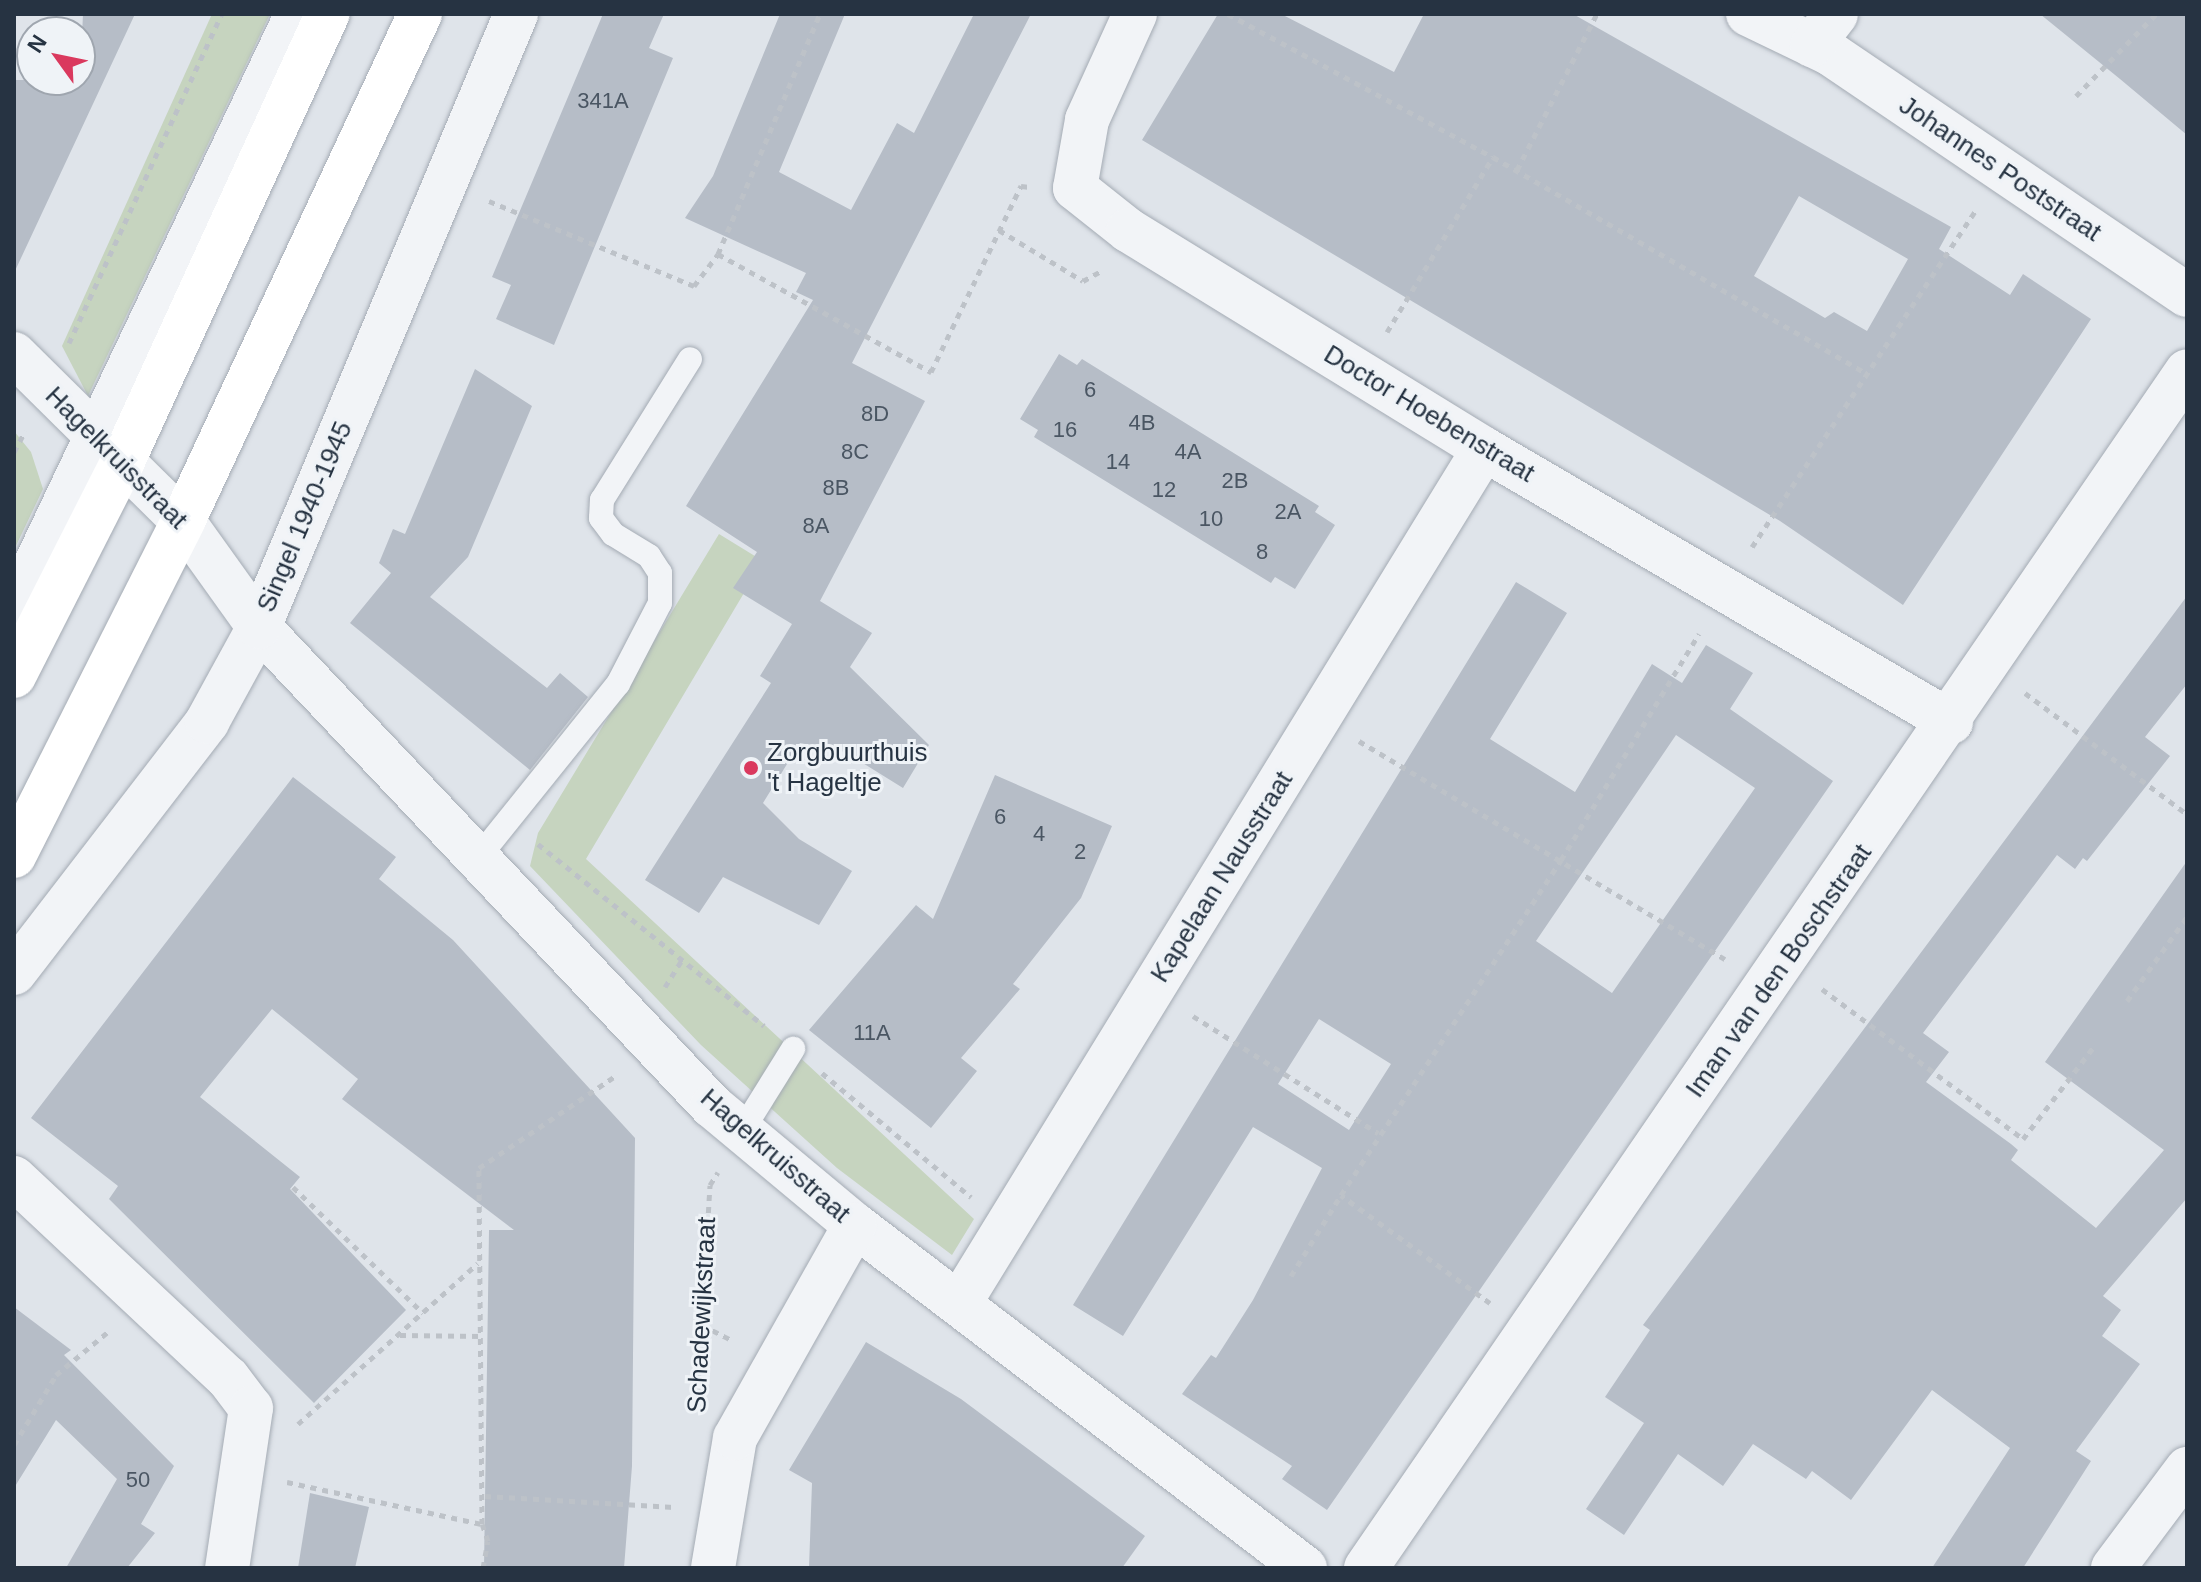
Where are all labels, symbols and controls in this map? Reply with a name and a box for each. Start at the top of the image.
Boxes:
north arrow [16,16,96,96]
text: N [22,30,52,57]
house number: 341A [577,88,629,114]
street label: Johannes Poststraat [1893,90,2107,248]
street label: Doctor Hoebenstraat [1318,339,1540,489]
house number: 6 [1084,377,1096,403]
street label: Hagelkruisstraat [39,381,193,535]
house number: 8D [861,401,889,427]
house number: 4B [1129,410,1155,436]
street label: Singel 1940-1945 [251,417,359,617]
house number: 16 [1053,417,1077,443]
house number: 8C [841,439,869,465]
house number: 4A [1175,439,1201,465]
house number: 14 [1106,449,1130,475]
house number: 2B [1222,468,1248,494]
house number: 8B [823,475,849,501]
house number: 12 [1152,477,1176,503]
house number: 2A [1275,499,1301,525]
house number: 10 [1199,506,1223,532]
house number: 8A [803,513,829,539]
house number: 8 [1256,539,1268,565]
place label: Zorgbuurthuis 't Hageltje [767,737,927,798]
marker: Zorgbuurthuis 't Hageltje [742,759,760,777]
street label: Kapelaan Nausstraat [1144,766,1300,988]
house number: 6 [994,804,1006,830]
house number: 4 [1033,821,1045,847]
street label: Iman van den Boschstraat [1680,838,1878,1104]
house number: 2 [1074,839,1086,865]
house number: 11A [853,1020,891,1046]
street label: Hagelkruisstraat [694,1083,856,1229]
street label: Schadewijkstraat [681,1216,723,1414]
house number: 50 [126,1467,150,1493]

